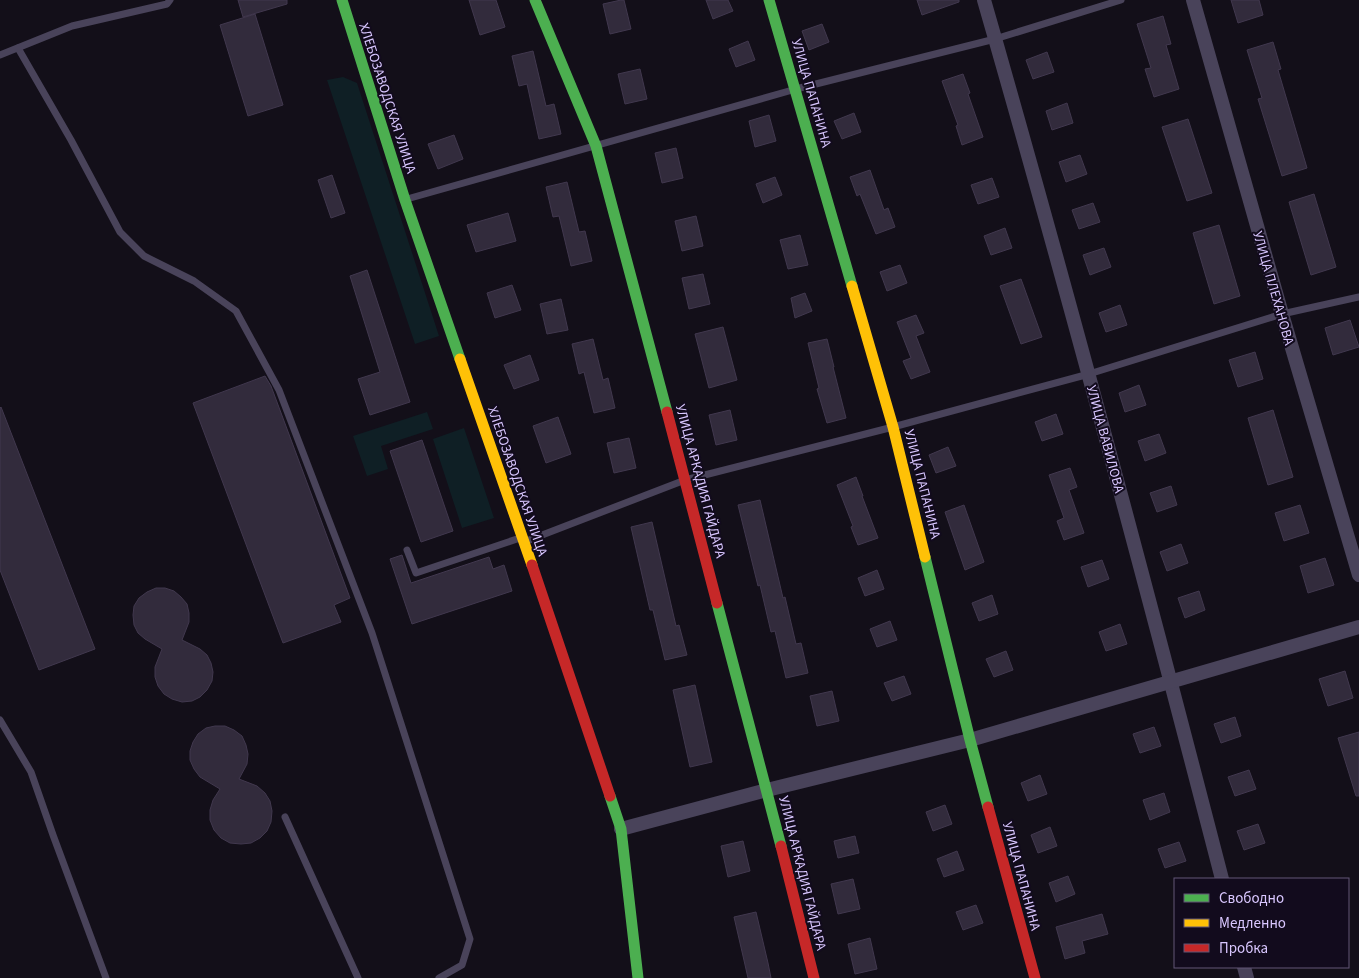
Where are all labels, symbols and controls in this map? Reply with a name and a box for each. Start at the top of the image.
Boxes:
street label: ХЛЕБОЗАВОДСКАЯ УЛИЦА [353,20,421,177]
street label: УЛИЦА ПАПАНИНА [786,37,836,150]
street label: УЛИЦА ПЛЕХАНОВА [1247,229,1299,348]
street label: УЛИЦА ВАВИЛОВА [1081,383,1129,496]
street label: УЛИЦА АРКАДИЯ ГАЙДАРА [670,402,730,561]
street label: ХЛЕБОЗАВОДСКАЯ УЛИЦА [482,404,552,559]
street label: УЛИЦА ПАПАНИНА [899,427,945,541]
street label: УЛИЦА АРКАДИЯ ГАЙДАРА [773,794,831,953]
street label: УЛИЦА ПАПАНИНА [997,820,1045,933]
legend [1174,878,1349,968]
text: Свободно [1219,888,1284,909]
text: Медленно [1219,913,1286,934]
text: Пробка [1219,938,1268,959]

